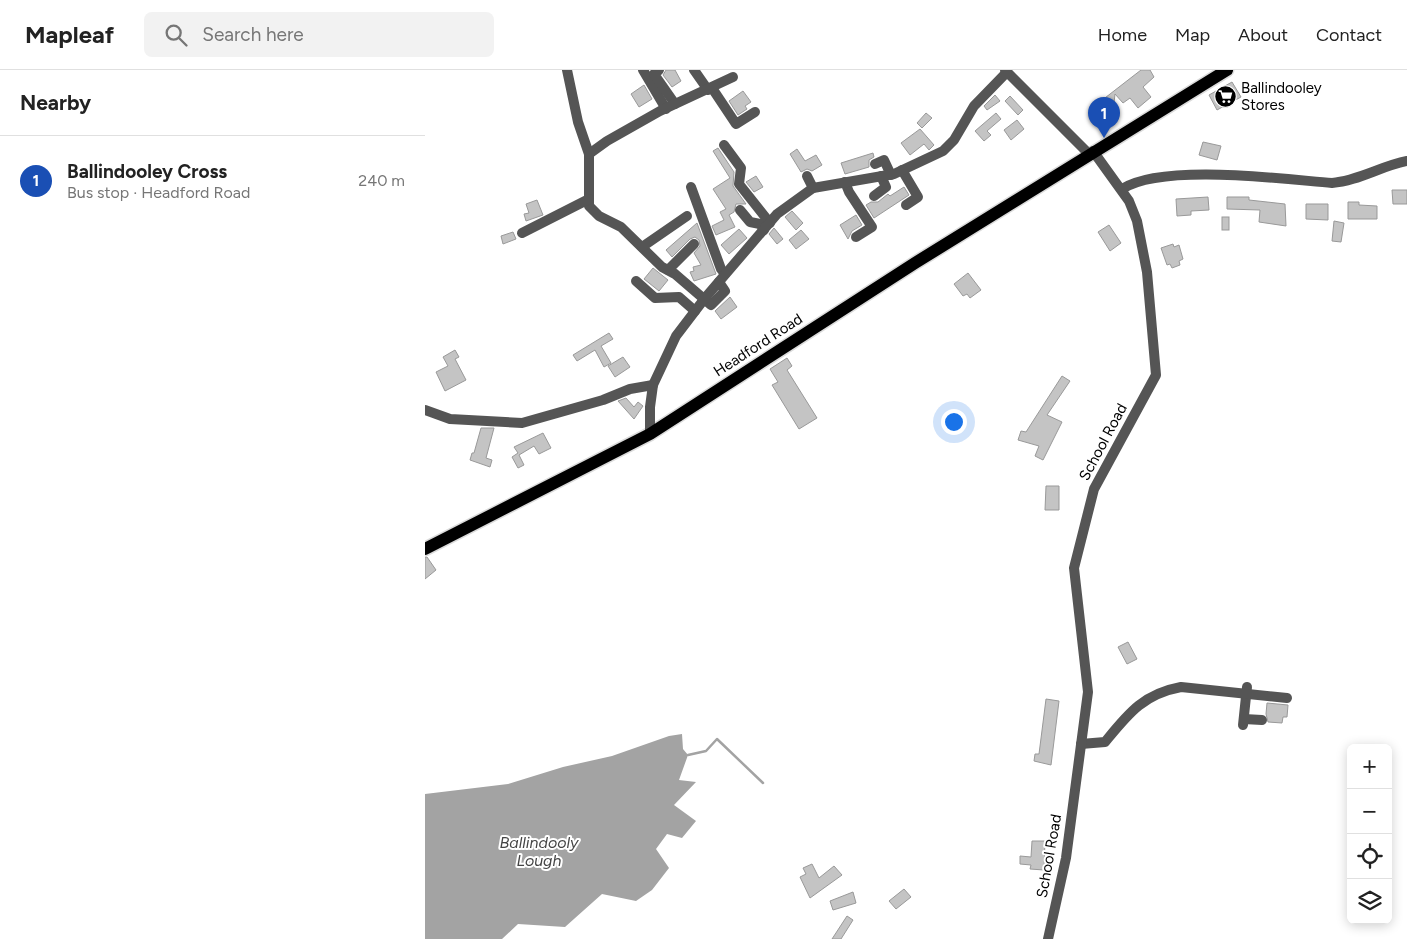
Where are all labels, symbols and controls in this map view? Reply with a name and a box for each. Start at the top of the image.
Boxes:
search box [144,12,494,57]
text: Mapleaf [25,20,114,49]
icon: search [162,21,190,49]
text: Search here [202,23,304,46]
text: Home [1098,24,1147,46]
text: Map [1175,24,1210,46]
text: About [1238,24,1288,46]
text: Contact [1316,24,1382,46]
place label: Ballindooley Stores [1241,79,1322,114]
supermarket icon: Ballindooley Stores [1213,85,1237,109]
text: Nearby [20,90,91,115]
pin: 1 [1088,97,1120,138]
text: Ballindooley Cross [67,160,227,183]
text: 1 [33,171,39,190]
text: 240 m [358,171,405,190]
text: Bus stop · Headford Road [67,183,250,202]
street label: Headford Road [710,310,806,380]
street label: School Road [1075,400,1131,484]
your location [941,409,967,435]
map controls [1347,744,1392,924]
button: + [1347,744,1392,789]
button: − [1347,789,1392,834]
street label: School Road [1033,813,1065,899]
water label: Ballindooly Lough [500,833,579,870]
button: locate [1347,834,1392,879]
button: layers [1347,879,1392,924]

